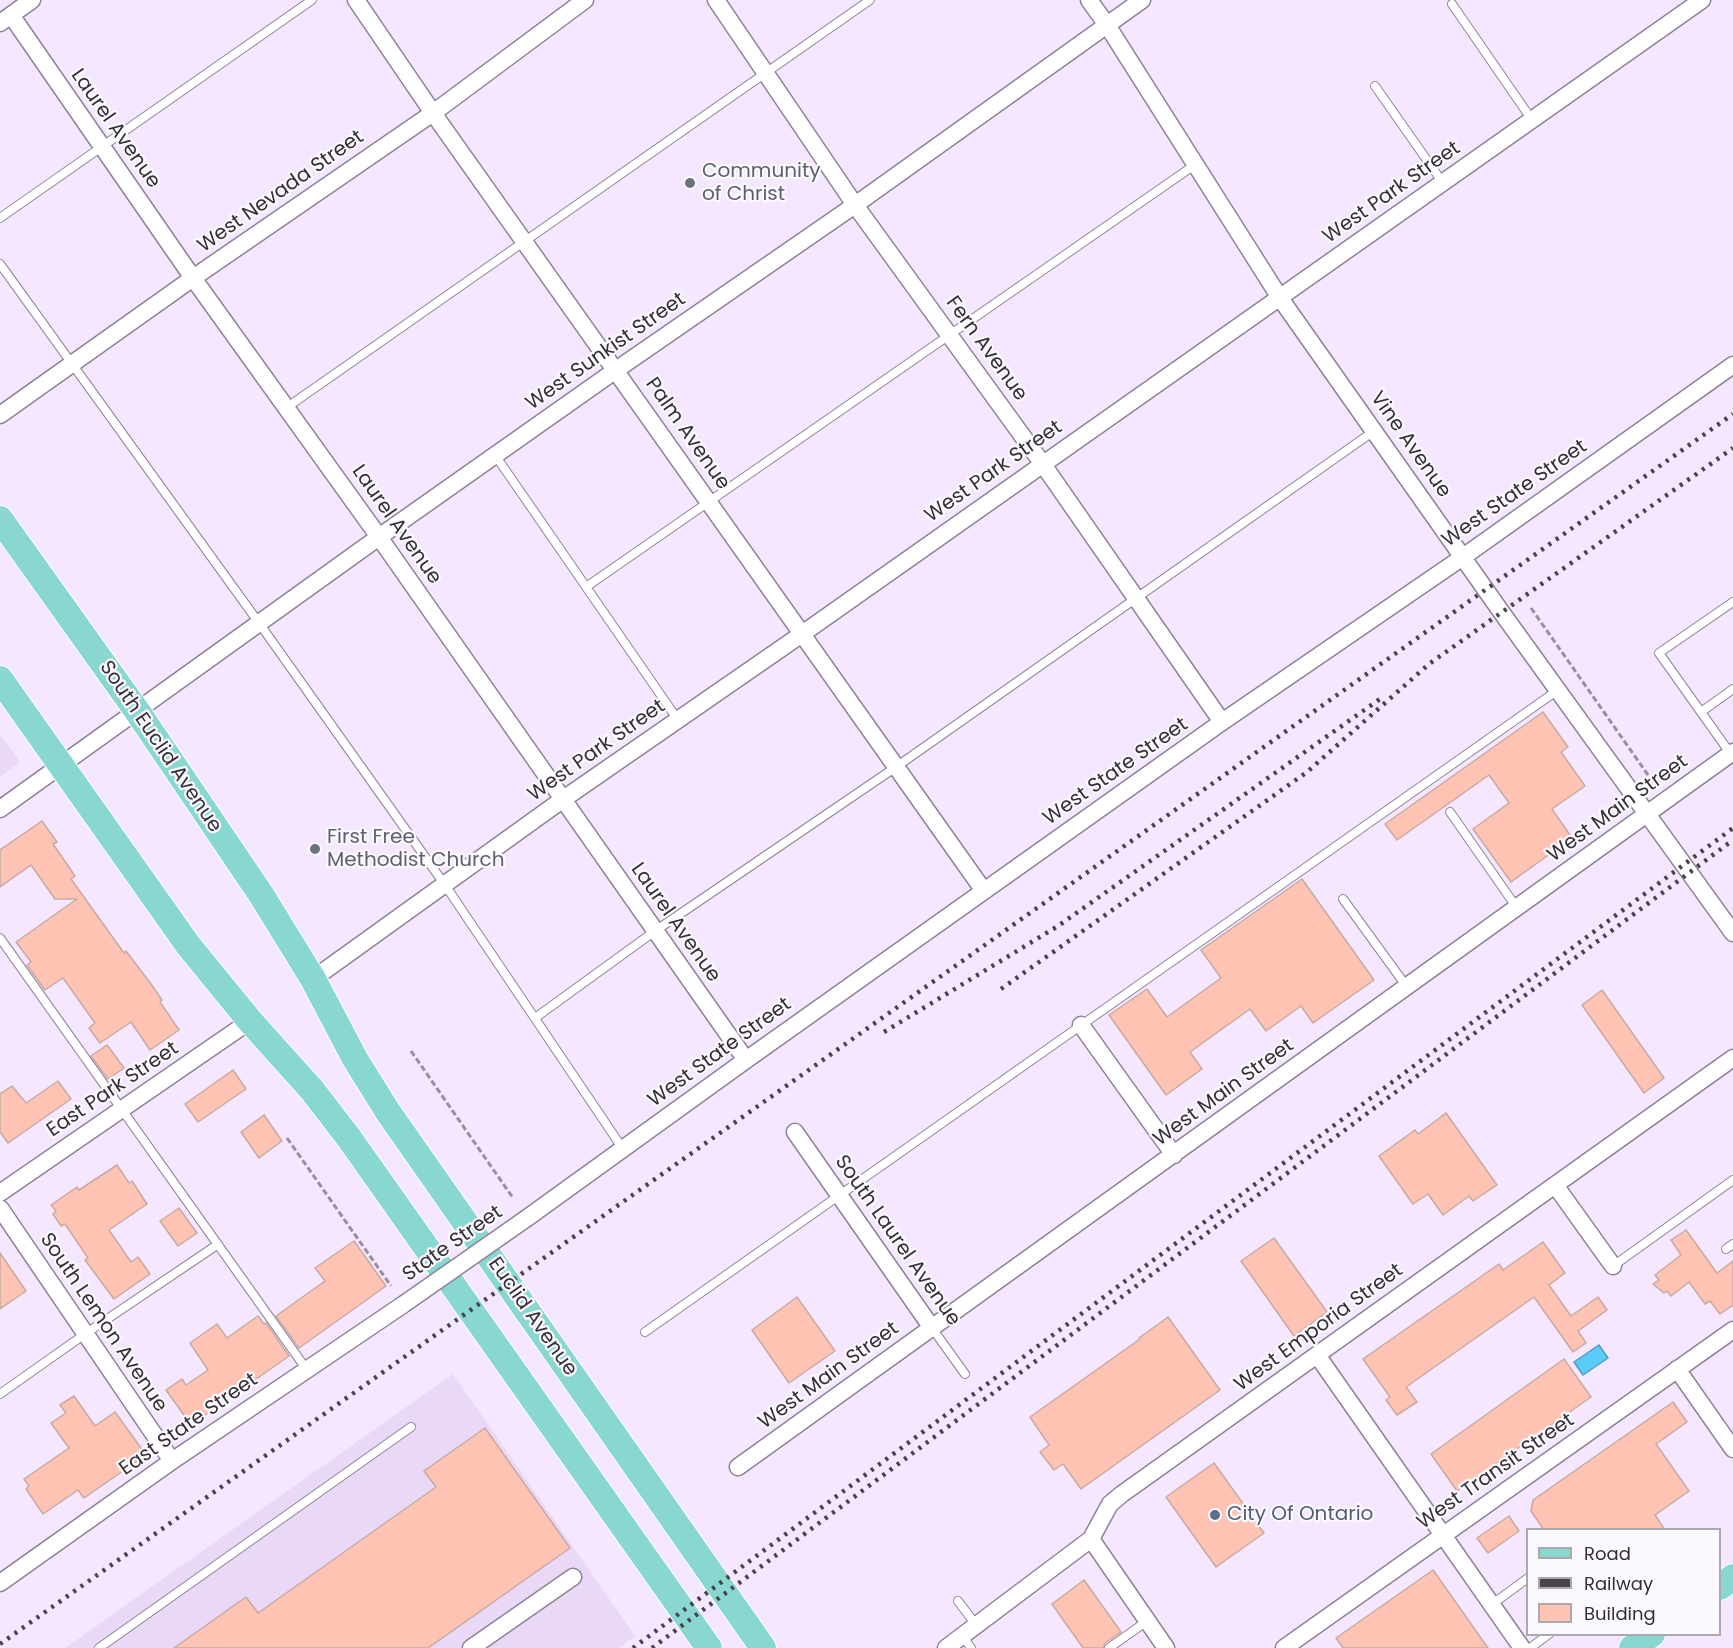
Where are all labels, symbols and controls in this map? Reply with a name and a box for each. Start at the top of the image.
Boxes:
street label: Laurel Avenue [65,65,165,193]
street label: West Nevada Street [193,126,369,258]
street label: West Park Street [1319,137,1465,249]
place label: Community of Christ [702,160,820,207]
marker: Community of Christ [683,176,697,190]
street label: West Sunkist Street [522,288,690,416]
street label: Fern Avenue [940,292,1032,406]
street label: Palm Avenue [640,373,734,495]
street label: Vine Avenue [1365,387,1455,503]
street label: West Park Street [921,416,1067,528]
street label: West State Street [1438,435,1592,553]
street label: Laurel Avenue [346,461,446,589]
street label: South Euclid Avenue [94,657,226,837]
street label: West Park Street [524,695,670,807]
street label: West State Street [1039,713,1193,831]
street label: West Main Street [1543,750,1693,868]
place label: First Free Methodist Church [327,826,504,873]
marker: First Free Methodist Church [308,842,322,856]
street label: Laurel Avenue [625,859,725,987]
street label: West State Street [644,993,796,1113]
street label: West Main Street [1149,1034,1299,1152]
street label: East Park Street [43,1037,183,1143]
street label: South Laurel Avenue [829,1151,965,1331]
street label: State Street [399,1201,507,1287]
street label: South Lemon Avenue [34,1229,172,1417]
street label: Euclid Avenue [482,1253,582,1381]
street label: West Emporia Street [1230,1259,1408,1397]
street label: West Main Street [754,1317,904,1435]
street label: East State Street [115,1368,263,1482]
street label: West Transit Street [1413,1409,1579,1535]
place label: City Of Ontario [1227,1503,1373,1527]
marker: City Of Ontario [1208,1508,1222,1522]
legend [1526,1528,1721,1636]
text: Road [1584,1541,1631,1566]
text: Railway [1584,1571,1653,1596]
text: Building [1584,1601,1656,1626]

